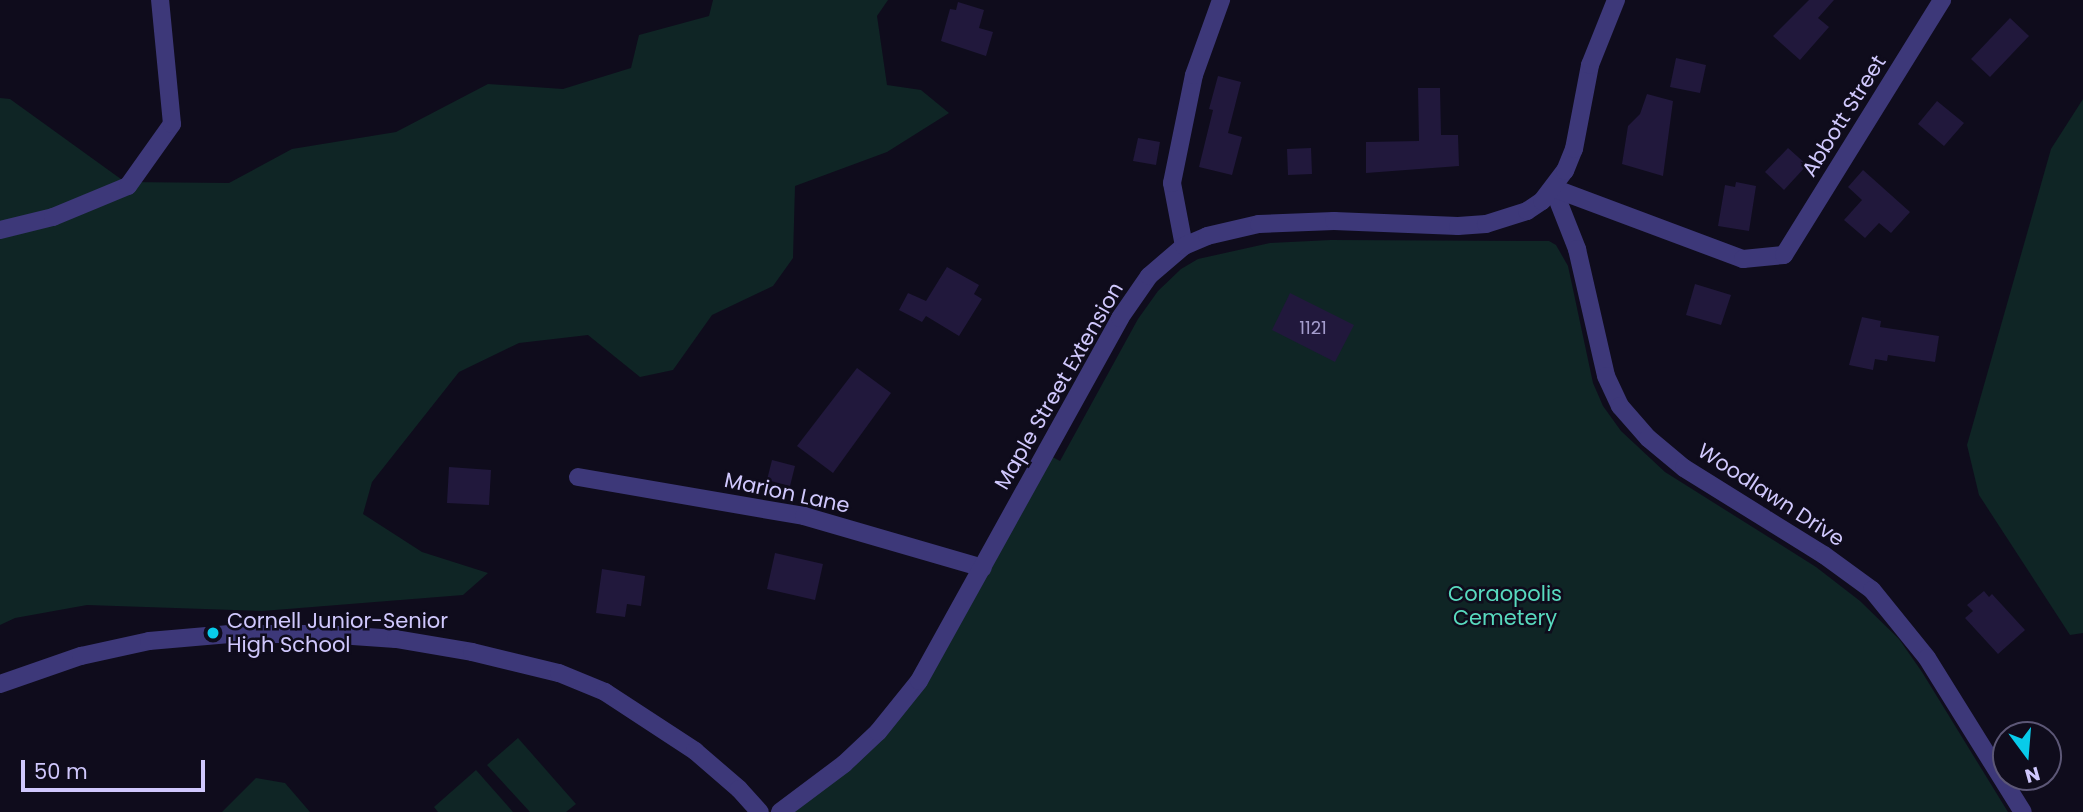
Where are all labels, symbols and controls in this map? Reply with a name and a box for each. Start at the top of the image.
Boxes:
street label: Abbott Street [1797,51,1891,181]
street label: Maple Street Extension [989,278,1129,494]
house number: 1121 [1299,317,1327,339]
street label: Woodlawn Drive [1693,438,1849,552]
street label: Marion Lane [722,467,852,519]
park label: Coraopolis Cemetery [1448,581,1562,631]
place label: Cornell Junior-Senior High School [227,608,448,658]
marker: Cornell Junior-Senior High School [205,625,221,641]
north arrow [1992,721,2062,791]
scale bar [24,746,208,790]
text: 50 m [34,757,88,786]
text: N [2022,760,2043,790]

